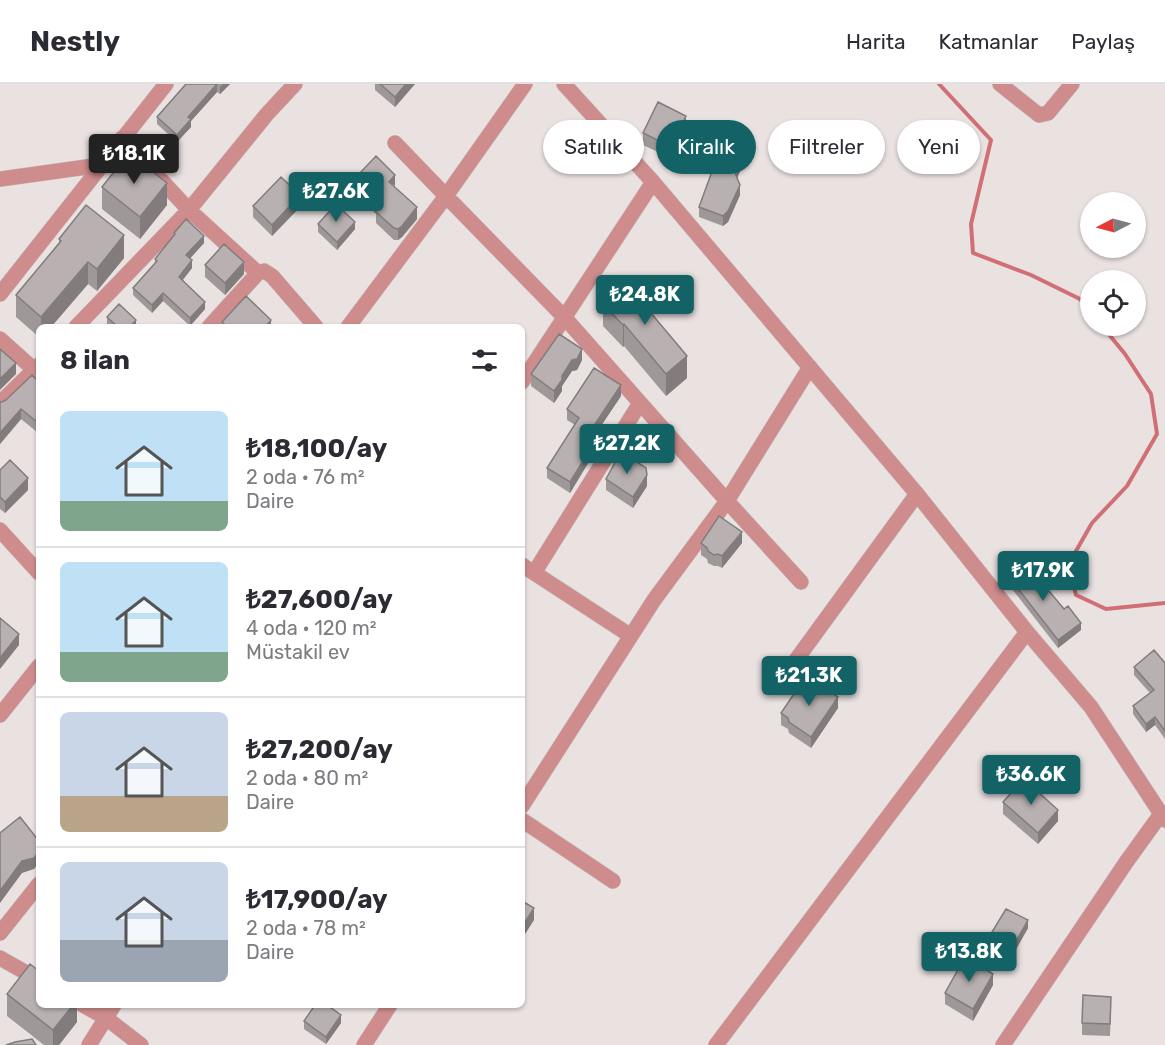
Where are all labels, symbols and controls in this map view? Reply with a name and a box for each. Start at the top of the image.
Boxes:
text: Nestly [30,25,120,58]
text: Harita [846,29,906,54]
text: Katmanlar [939,29,1038,54]
text: Paylaş [1071,29,1135,54]
chip: Satılık [543,120,644,174]
chip: Kiralık [656,120,756,174]
chip: Filtreler [768,120,885,174]
chip: Yeni [897,120,980,174]
pin: ₺18.1K [85,134,183,185]
text: ₺18.1K [103,141,165,165]
pin: ₺27.6K [287,172,385,223]
text: ₺27.6K [303,179,369,203]
north arrow [1080,192,1146,258]
map controls [1080,192,1146,336]
button: locate [1080,270,1146,336]
pin: ₺24.8K [596,275,694,326]
text: ₺24.8K [610,282,680,306]
icon: filters [468,344,501,377]
text: 8 ilan [60,345,130,376]
pin: ₺27.2K [578,424,676,475]
text: ₺27.2K [594,431,660,455]
text: ₺18,100/ay [246,433,387,464]
icon: home [108,435,180,507]
text: 2 oda · 76 m² [246,465,365,489]
text: Daire [246,489,294,513]
pin: ₺17.9K [994,551,1092,602]
text: ₺17.9K [1012,558,1074,582]
text: ₺27,600/ay [246,584,393,615]
icon: home [108,586,180,658]
text: 4 oda · 120 m² [246,616,377,640]
text: Müstakil ev [246,640,350,664]
pin: ₺21.3K [760,656,858,707]
text: ₺21.3K [776,663,842,687]
text: ₺27,200/ay [246,734,393,765]
icon: home [108,736,180,808]
pin: ₺36.6K [982,755,1080,806]
text: ₺36.6K [996,762,1066,786]
text: 2 oda · 80 m² [246,766,368,790]
text: Daire [246,790,294,814]
text: ₺17,900/ay [246,884,388,915]
icon: home [108,886,180,958]
text: 2 oda · 78 m² [246,916,366,940]
pin: ₺13.8K [920,932,1018,983]
text: ₺13.8K [936,939,1002,963]
text: Daire [246,940,294,964]

